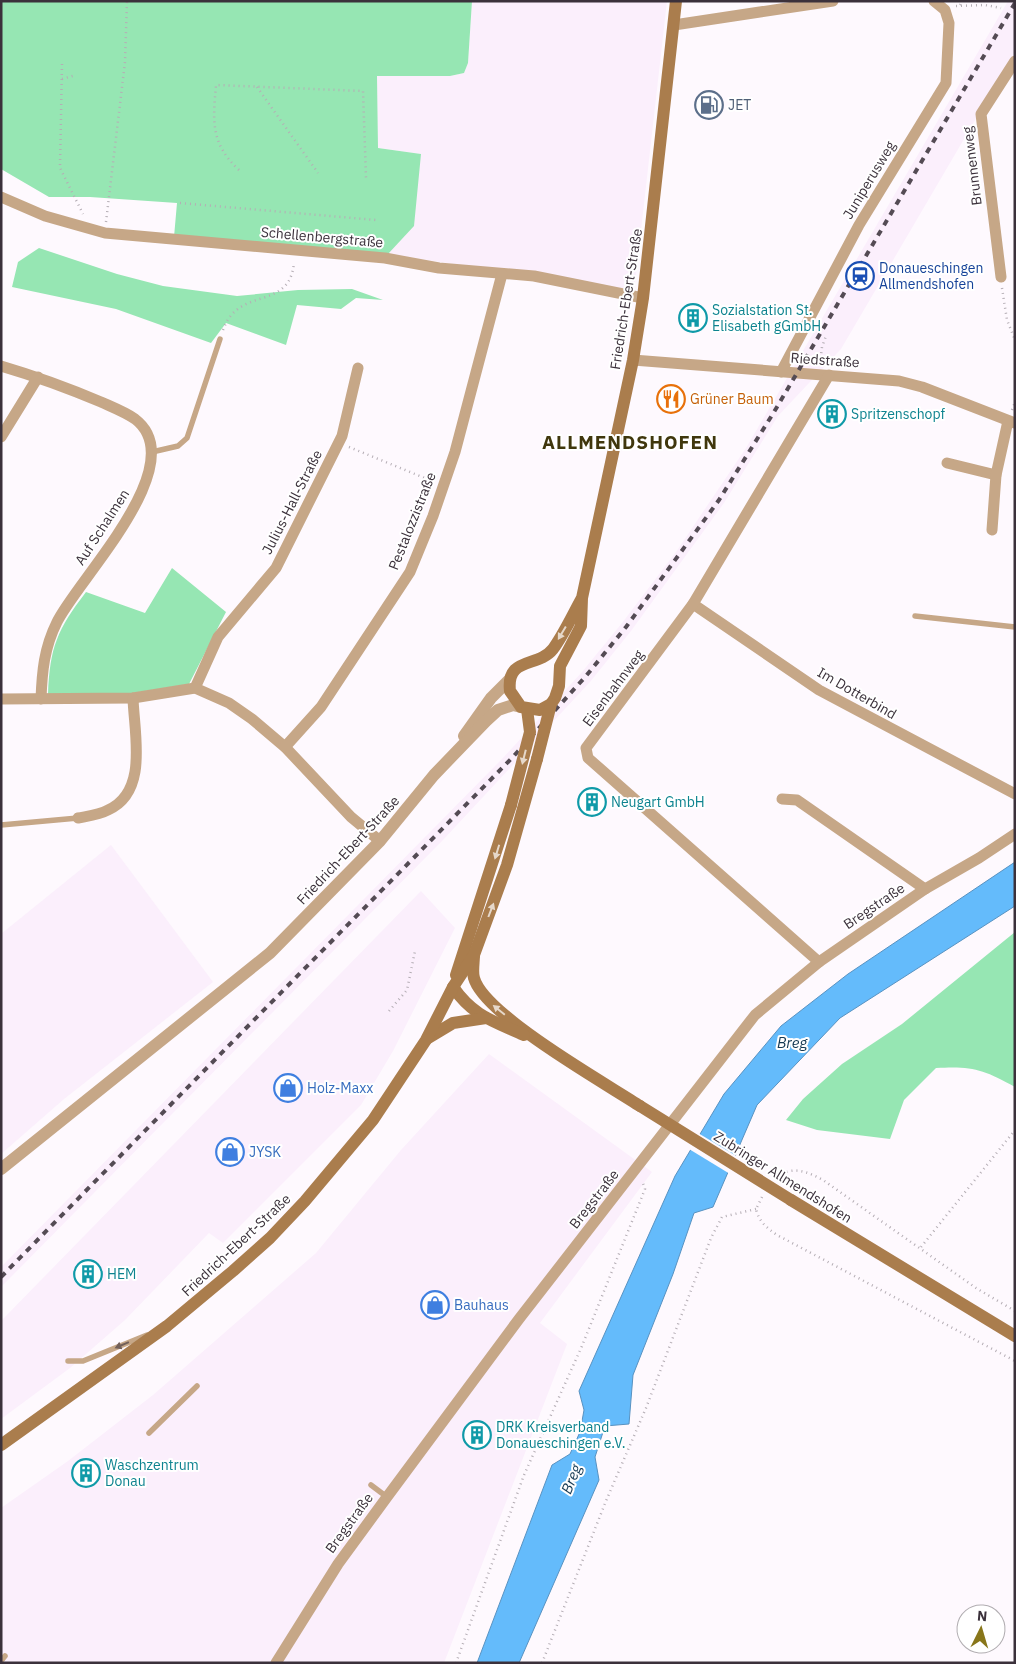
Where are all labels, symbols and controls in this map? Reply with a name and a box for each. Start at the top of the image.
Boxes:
fuel station icon: JET [694,90,724,120]
place label: JET [728,96,751,114]
street label: Brunnenweg [958,125,986,207]
street label: Juniperusweg [839,137,900,222]
street label: Schellenbergstraße [260,223,384,251]
street label: Friedrich-Ebert-Straße [606,227,646,371]
place label: Donaueschingen Allmendshofen [879,259,984,293]
station icon: Donaueschingen Allmendshofen [845,261,875,291]
place label: Sozialstation St. Elisabeth gGmbH [712,301,821,335]
building icon: Sozialstation St. Elisabeth gGmbH [678,303,708,333]
street label: Riedstraße [790,349,860,371]
restaurant icon: Grüner Baum [656,384,686,414]
place label: Grüner Baum [690,390,774,408]
building icon: Spritzenschopf [817,399,847,429]
place label: Spritzenschopf [851,405,945,423]
district label: ALLMENDSHOFEN [542,430,718,454]
street label: Julius-Hall-Straße [258,446,326,557]
street label: Pestalozzistraße [384,469,440,573]
street label: Auf Schalmen [71,486,133,568]
one-way arrow [558,626,567,639]
street label: Eisenbahnweg [578,646,648,730]
street label: Im Dotterbind [814,663,900,723]
one-way arrow [520,749,528,764]
building icon: Neugart GmbH [577,787,607,817]
street label: Friedrich-Ebert-Straße [293,792,403,908]
place label: Neugart GmbH [611,793,705,811]
one-way arrow [492,845,500,860]
street label: Bregstraße [840,879,908,933]
one-way arrow [488,902,496,917]
one-way arrow [493,1004,506,1015]
water label: Breg [777,1033,808,1052]
shop icon: Holz-Maxx [273,1073,303,1103]
place label: Holz-Maxx [307,1079,373,1097]
street label: Zubringer Allmendshofen [711,1127,855,1227]
shop icon: JYSK [215,1137,245,1167]
place label: JYSK [249,1143,281,1161]
street label: Bregstraße [565,1166,623,1232]
street label: Friedrich-Ebert-Straße [178,1190,294,1300]
building icon: HEM [73,1259,103,1289]
place label: HEM [107,1265,136,1283]
shop icon: Bauhaus [420,1290,450,1320]
place label: Bauhaus [454,1296,509,1314]
one-way arrow [115,1342,129,1350]
place label: DRK Kreisverband Donaueschingen e.V. [496,1418,626,1452]
building icon: DRK Kreisverband Donaueschingen e.V. [462,1420,492,1450]
place label: Waschzentrum Donau [105,1456,199,1490]
building icon: Waschzentrum Donau [71,1458,101,1488]
water label: Breg [557,1460,586,1497]
street label: Bregstraße [321,1489,377,1557]
north arrow [956,1604,1006,1654]
text: N [976,1607,988,1625]

